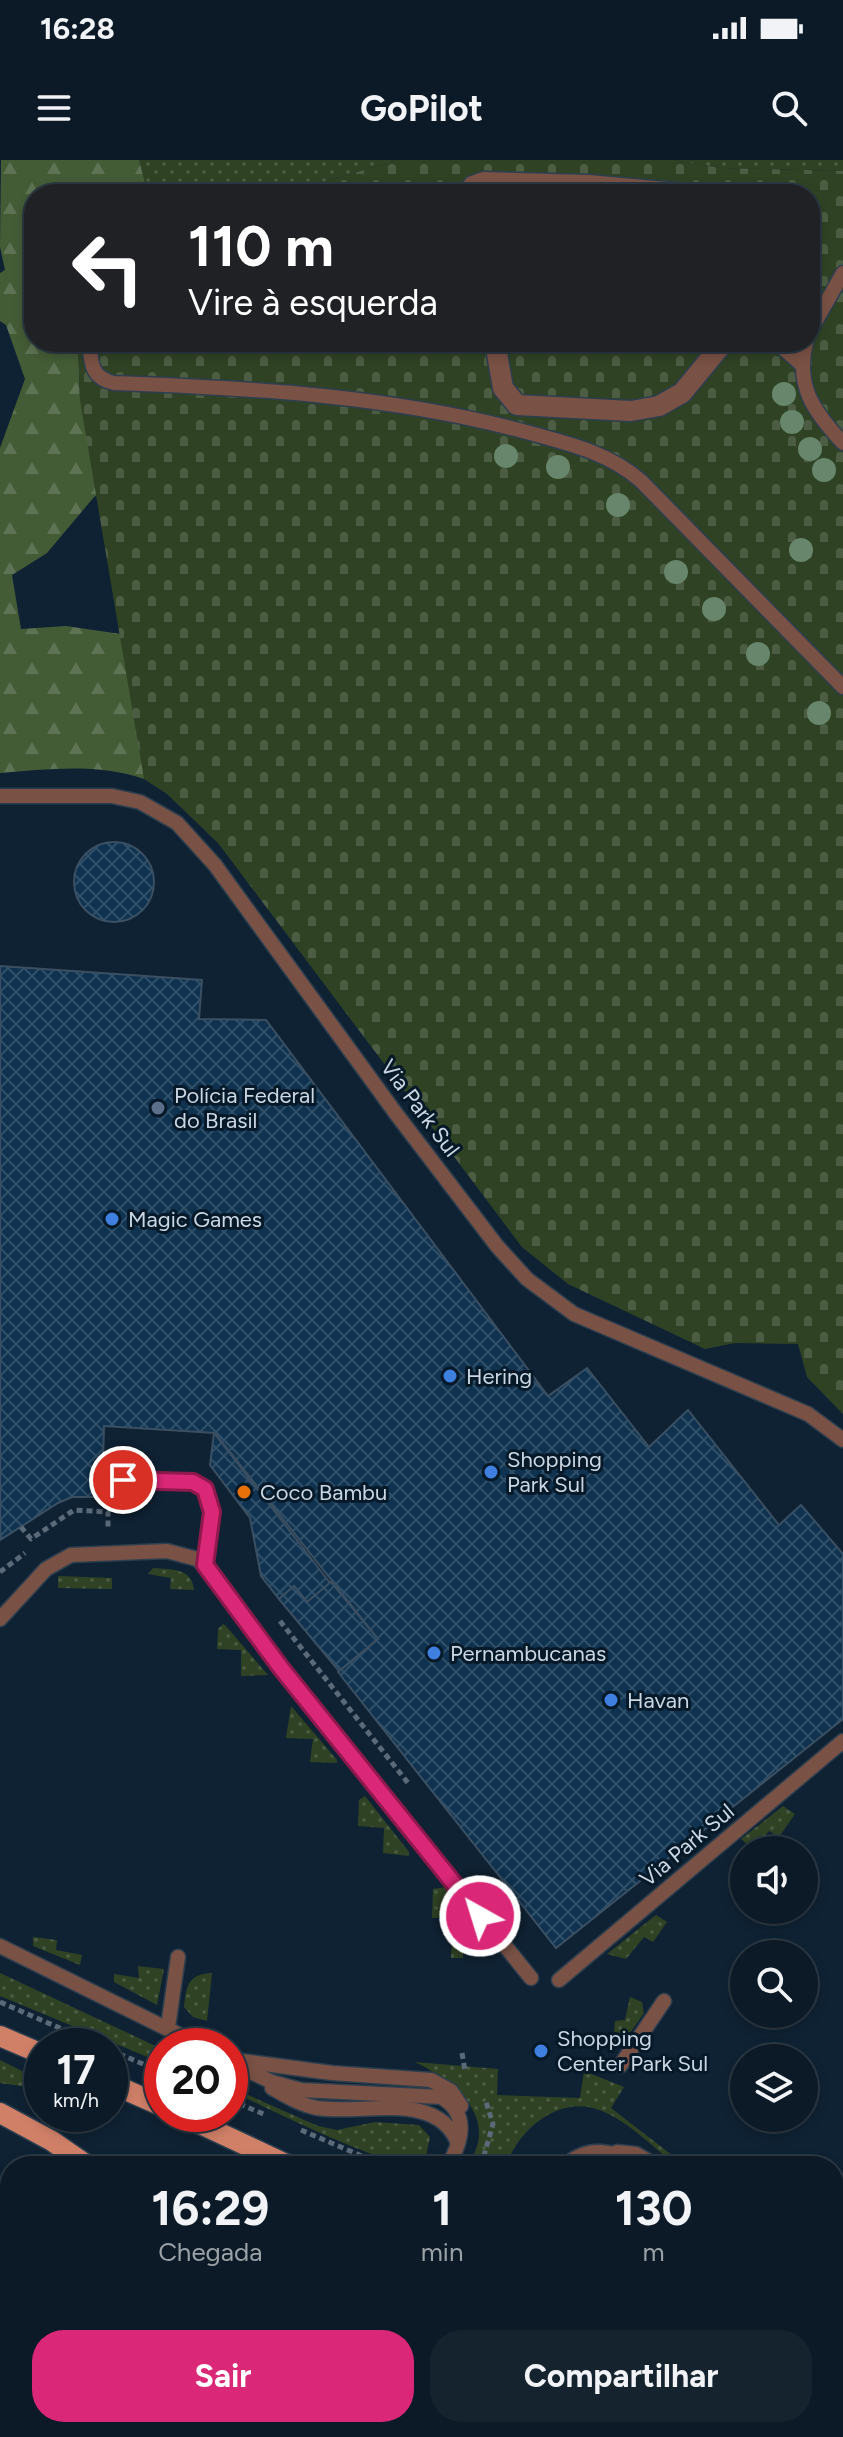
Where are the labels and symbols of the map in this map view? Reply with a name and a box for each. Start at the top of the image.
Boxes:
street label: Via Park Sul [375,1054,465,1162]
place label: Polícia Federal do Brasil [174,1082,315,1134]
marker: Polícia Federal do Brasil [149,1099,167,1117]
place label: Magic Games [128,1206,262,1233]
marker: Magic Games [103,1210,121,1228]
place label: Hering [466,1363,532,1390]
marker: Hering [441,1367,459,1385]
pin [89,1446,157,1514]
place label: Shopping Park Sul [507,1446,602,1498]
marker: Shopping Park Sul [482,1463,500,1481]
place label: Coco Bambu [260,1479,387,1506]
marker: Coco Bambu [235,1483,253,1501]
place label: Pernambucanas [450,1640,606,1667]
marker: Pernambucanas [425,1644,443,1662]
place label: Havan [627,1687,689,1714]
marker: Havan [602,1691,620,1709]
street label: Via Park Sul [634,1798,740,1892]
position arrow [438,1874,522,1958]
place label: Shopping Center Park Sul [557,2025,708,2077]
speed limit sign: 20 [144,2028,248,2132]
marker: Shopping Center Park Sul [532,2042,550,2060]

